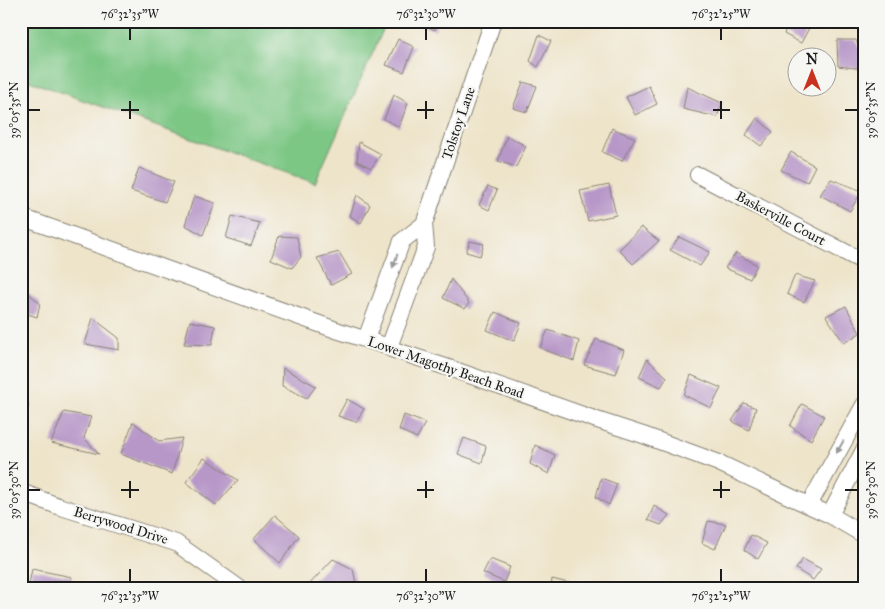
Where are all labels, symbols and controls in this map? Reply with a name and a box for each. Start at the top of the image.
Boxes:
text: 76°32'35"W [101,7,160,21]
text: 76°32'30"W [396,7,456,21]
text: 76°32'25"W [692,7,751,21]
north arrow [788,48,838,98]
text: N [806,51,818,68]
text: 39°05'35"N [7,81,21,139]
text: 39°05'35"N [864,81,878,139]
street label: Tolstoy Lane [438,84,479,162]
street label: Baskerville Court [733,188,829,249]
one-way arrow [391,254,399,269]
street label: Lower Magothy Beach Road [365,333,526,402]
one-way arrow [836,440,844,455]
text: 39°05'30"N [7,461,21,519]
text: 39°05'30"N [864,461,878,519]
street label: Berrywood Drive [72,503,170,548]
text: 76°32'35"W [101,589,160,603]
text: 76°32'30"W [396,589,456,603]
text: 76°32'25"W [692,589,751,603]

